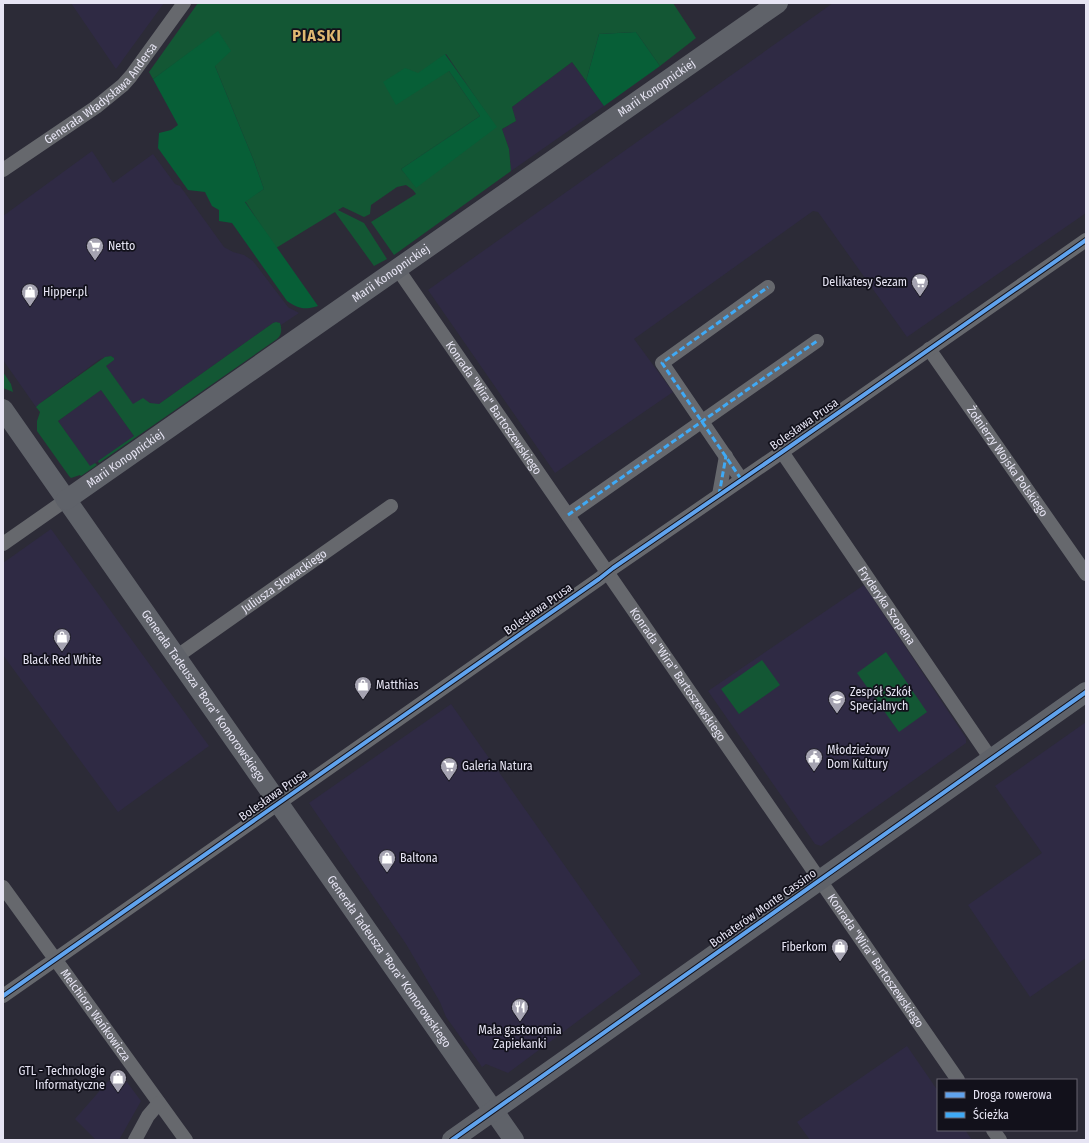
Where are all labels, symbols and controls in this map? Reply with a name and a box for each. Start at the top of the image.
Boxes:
district label: PIASKI [292,26,342,45]
street label: Generała Władysława Andersa [42,40,160,147]
street label: Marii Konopnickiej [615,56,698,120]
supermarket icon: Netto [85,236,105,261]
place label: Netto [108,239,135,253]
street label: Marii Konopnickiej [349,242,432,305]
supermarket icon: Delikatesy Sezam [910,272,930,297]
place label: Delikatesy Sezam [822,275,907,289]
shop icon: Hipper.pl [20,282,40,307]
place label: Hipper.pl [43,285,87,299]
street label: Konrada "Wira" Bartoszewskiego [443,338,545,477]
street label: Bolesława Prusa [767,395,841,453]
street label: Żołnierzy Wojska Polskiego [964,403,1051,519]
street label: Marii Konopnickiej [84,427,166,491]
street label: Juliusza Słowackiego [239,546,329,616]
street label: Fryderyka Szopena [855,564,918,648]
street label: Bolesława Prusa [501,580,575,638]
street label: Konrada "Wira" Bartoszewskiego [627,605,729,744]
street label: Generała Tadeusza "Bora" Komorowskiego [139,607,268,785]
shop icon: Black Red White [52,627,72,652]
place label: Black Red White [23,653,101,667]
shop icon: Matthias [353,675,373,700]
place label: Matthias [376,678,419,692]
place label: Zespół Szkół Specjalnych [850,685,912,713]
school or university icon: Zespół Szkół Specjalnych [827,689,847,714]
place label: Młodzieżowy Dom Kultury [827,743,890,771]
public building icon: Młodzieżowy Dom Kultury [804,747,824,772]
supermarket icon: Galeria Natura [439,756,459,781]
place label: Galeria Natura [462,759,533,773]
street label: Bolesława Prusa [236,766,310,824]
shop icon: Baltona [377,848,397,873]
place label: Baltona [400,851,438,865]
street label: Bohaterów Monte Cassino [707,866,819,950]
street label: Generała Tadeusza "Bora" Komorowskiego [324,873,454,1050]
street label: Konrada "Wira" Bartoszewskiego [825,891,927,1030]
shop icon: Fiberkom [830,937,850,962]
place label: Fiberkom [782,940,827,954]
street label: Melchiora Wańkowicza [58,966,134,1064]
restaurant icon: Mała gastonomia Zapiekanki [510,997,530,1022]
place label: Mała gastonomia Zapiekanki [478,1023,562,1051]
place label: GTL - Technologie Informatyczne [18,1064,105,1092]
shop icon: GTL - Technologie Informatyczne [108,1068,128,1093]
legend [937,1079,1077,1131]
text: Droga rowerowa [973,1088,1052,1102]
text: Ścieżka [973,1107,1009,1122]

